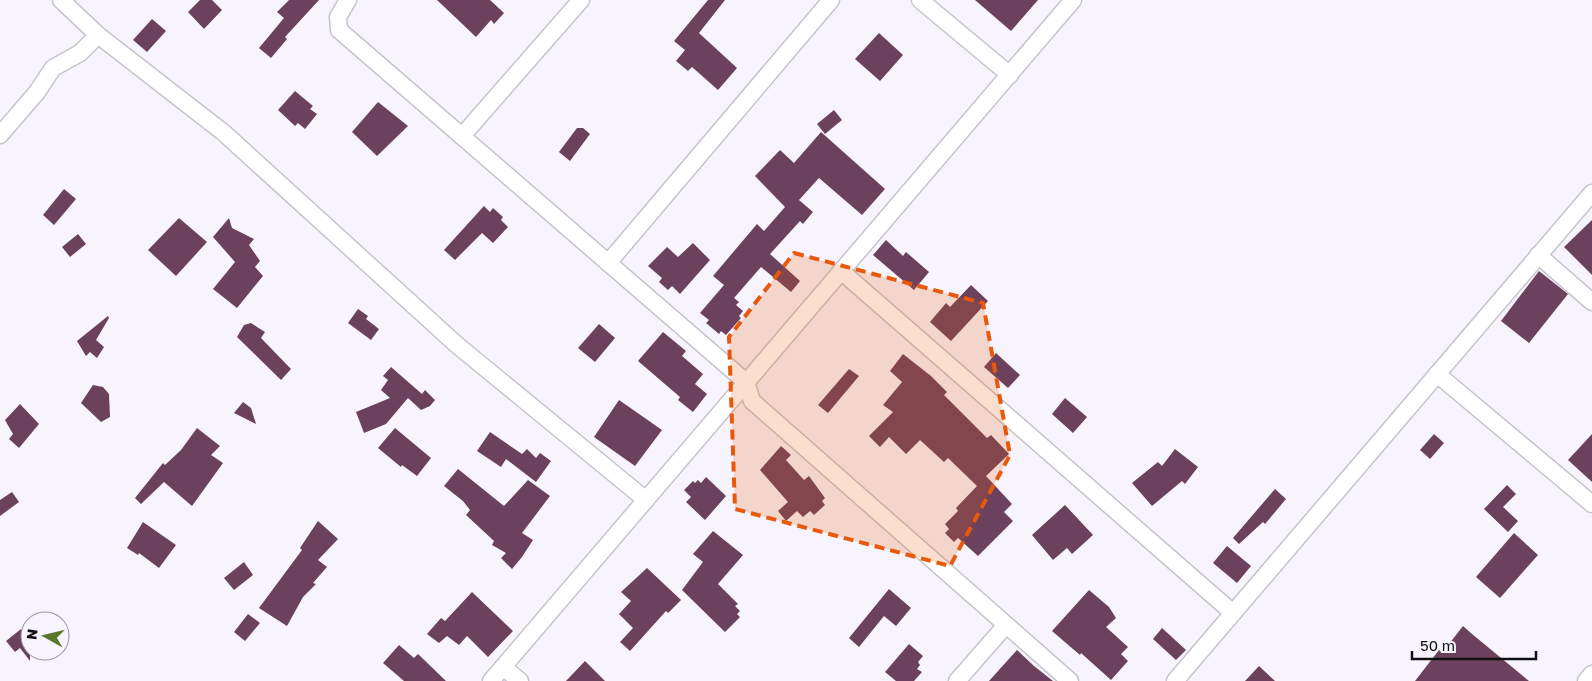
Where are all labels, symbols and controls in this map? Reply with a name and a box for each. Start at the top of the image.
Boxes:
north arrow [20,611,70,661]
text: N [22,628,41,641]
scale bar [1412,628,1536,660]
text: 50 m [1420,636,1455,654]

